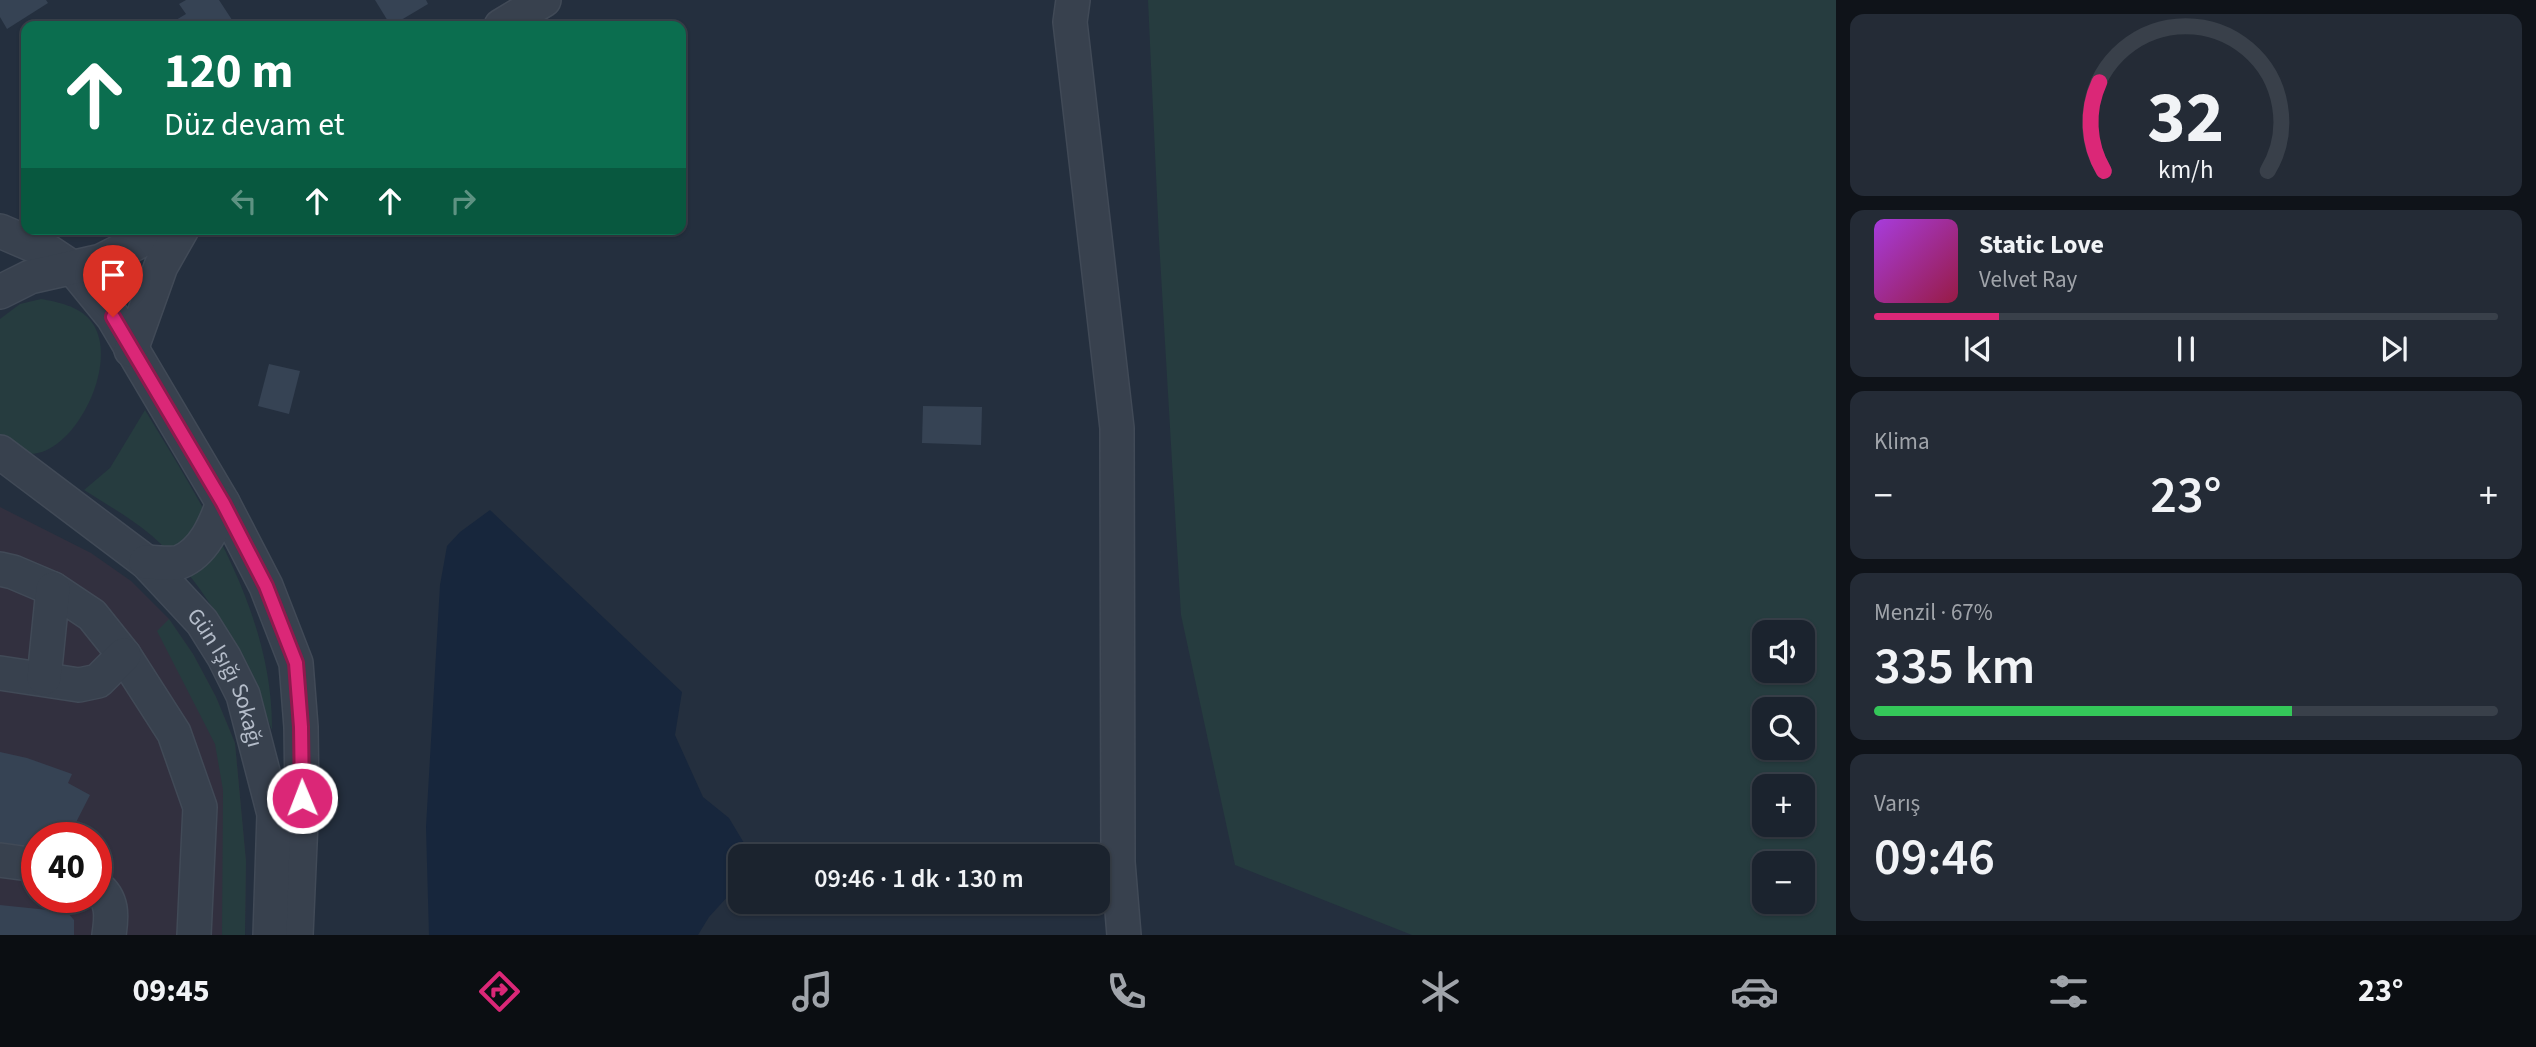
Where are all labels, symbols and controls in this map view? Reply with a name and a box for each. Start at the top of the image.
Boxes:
text: 120 m [164,37,293,107]
icon: ahead [49,49,140,140]
text: 32 [2148,66,2224,170]
text: Düz devam et [164,102,345,148]
text: km/h [2158,152,2214,188]
icon: left [225,182,263,220]
icon: ahead [298,182,336,220]
icon: ahead [371,182,409,220]
icon: right [444,182,482,220]
text: Static Love [1979,226,2104,263]
pin [83,245,143,317]
icon: arrive [94,256,132,294]
text: Velvet Ray [1979,263,2077,296]
icon: previous [1959,330,1997,368]
icon: pause [2167,330,2205,368]
icon: next [2375,330,2413,368]
text: Klima [1874,425,1930,458]
text: 23° [2150,459,2222,533]
text: − [1874,469,1893,523]
text: + [2479,469,2498,523]
text: Menzil · 67% [1874,596,1993,629]
street label: Gün Işığı Sokağı [180,600,272,751]
map controls [1752,620,1815,914]
button: sound [1752,620,1815,683]
text: 335 km [1874,630,2035,704]
button: search [1752,697,1815,760]
position arrow [265,761,339,835]
button: + [1752,774,1815,837]
text: Varış [1874,787,1920,820]
text: 09:46 [1874,821,1995,895]
speed limit sign: 40 [21,822,112,913]
button: − [1752,851,1815,914]
text: 09:46 · 1 dk · 130 m [814,860,1024,897]
icon: directions [475,967,524,1016]
icon: music [788,967,837,1016]
icon: phone [1102,967,1151,1016]
icon: climate [1416,967,1465,1016]
icon: car [1730,967,1779,1016]
icon: filters [2044,967,2093,1016]
text: 09:45 [132,968,210,1014]
text: 23° [2358,968,2403,1014]

